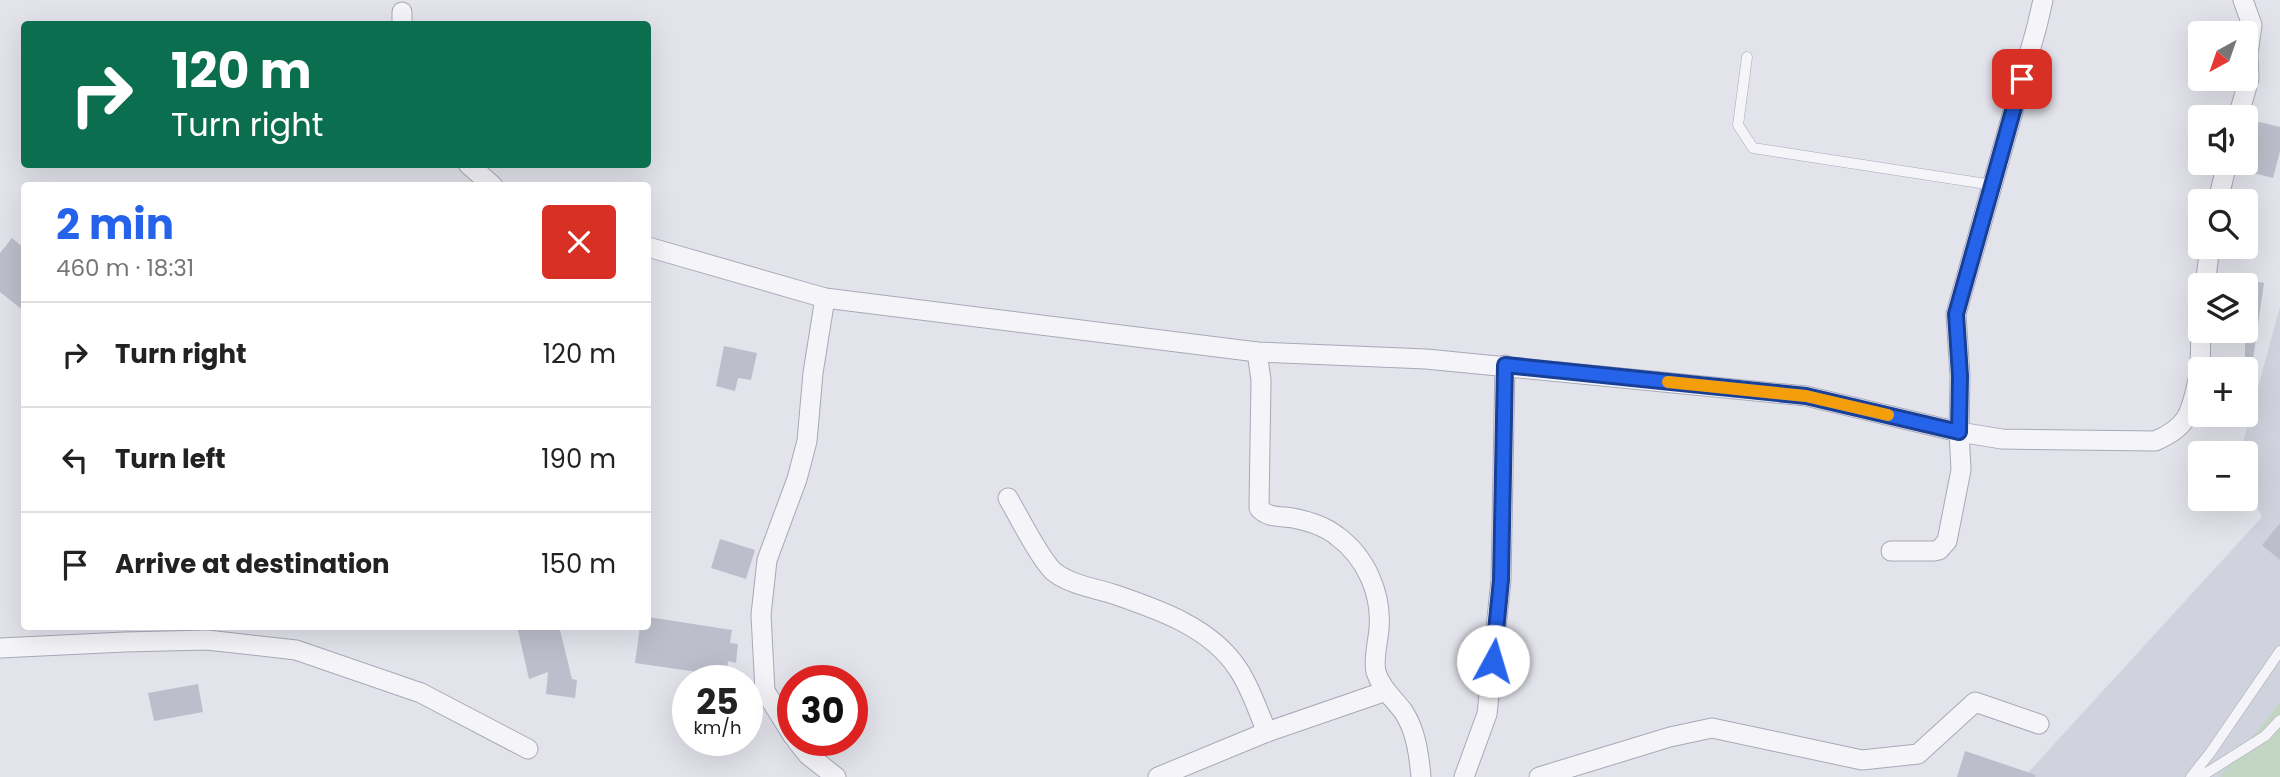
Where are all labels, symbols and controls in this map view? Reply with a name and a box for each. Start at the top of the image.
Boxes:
north arrow [2188,21,2258,91]
map controls [2188,21,2258,511]
text: 120 m [171,37,312,105]
icon: right [56,49,147,140]
pin [1992,49,2052,109]
icon: arrive [2003,60,2041,98]
text: Turn right [171,102,323,147]
button: sound [2188,105,2258,175]
button: search [2188,189,2258,259]
text: 2 min [56,195,174,254]
button: close [542,205,616,279]
text: 460 m · 18:31 [56,252,194,284]
button: layers [2188,273,2258,343]
icon: right [56,336,94,374]
text: Turn right [115,336,247,372]
text: 120 m [543,336,616,372]
button: + [2188,357,2258,427]
icon: left [56,441,94,479]
text: Turn left [115,441,226,477]
text: 190 m [541,441,616,477]
button: − [2188,441,2258,511]
icon: arrive [56,546,94,584]
text: Arrive at destination [115,546,390,582]
text: 150 m [541,546,616,582]
position arrow [1456,624,1530,698]
speed limit sign: 30 [777,665,868,756]
text: 25 [696,677,739,726]
text: km/h [694,715,741,740]

